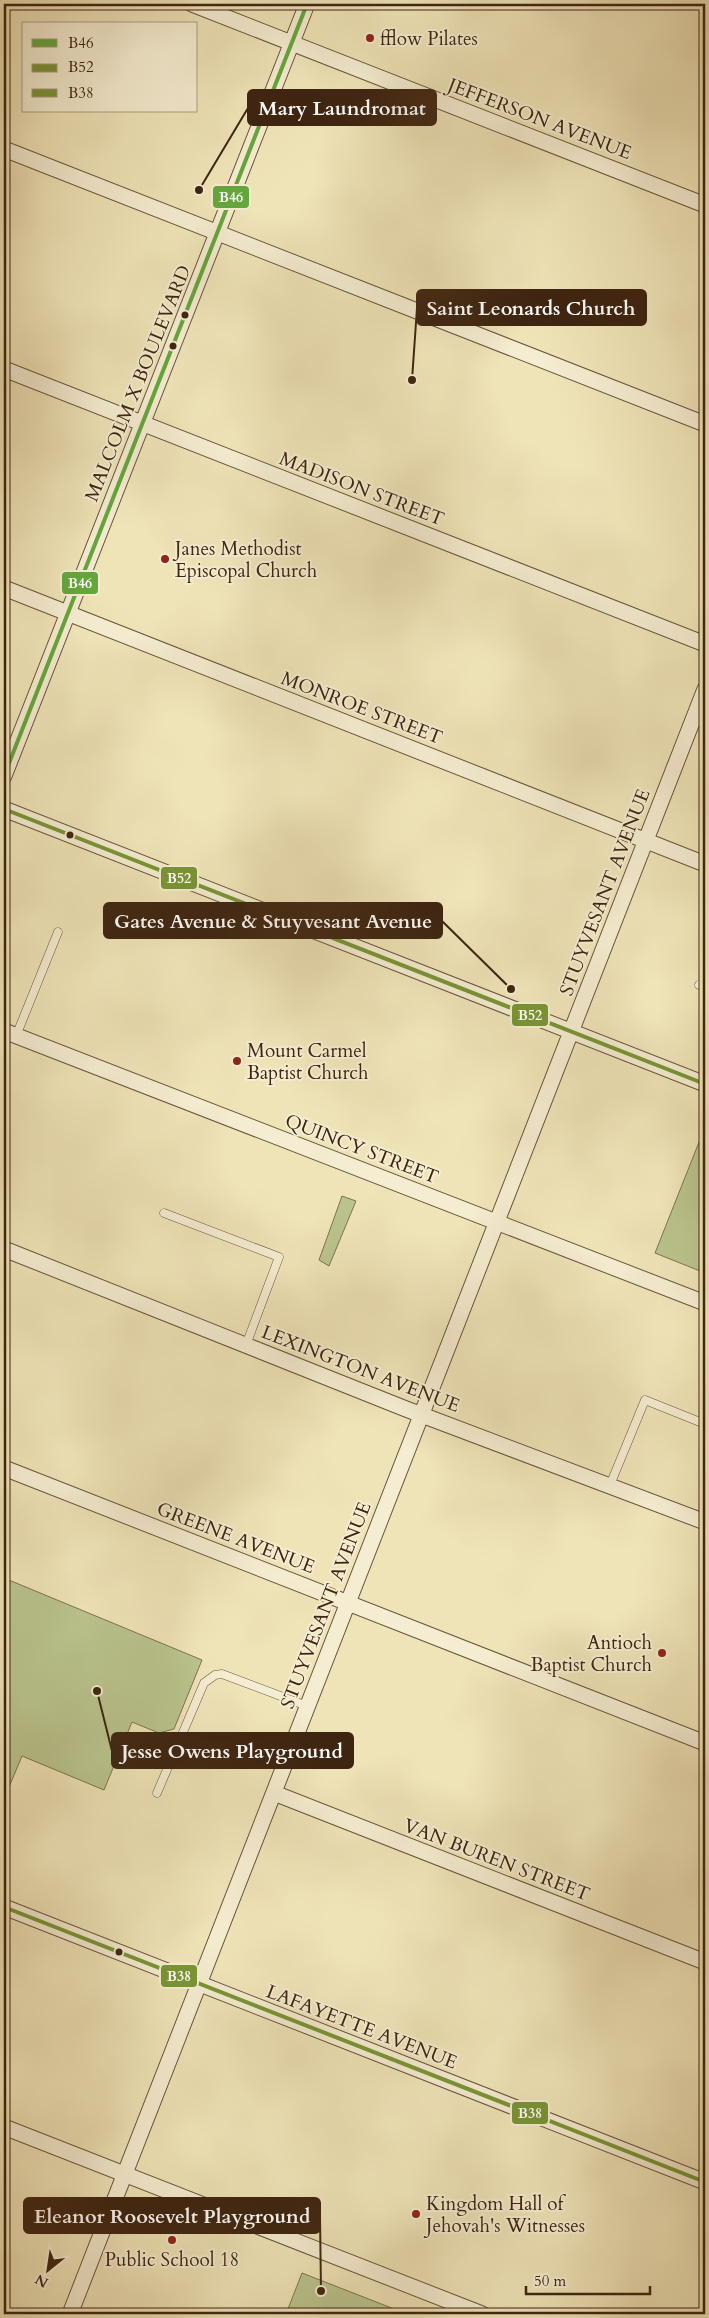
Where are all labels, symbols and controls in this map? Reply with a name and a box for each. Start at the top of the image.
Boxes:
legend [22,22,198,112]
place label: fflow Pilates [380,26,478,52]
marker: fflow Pilates [364,32,376,44]
text: B46 [68,33,94,53]
text: B52 [68,57,94,77]
street label: JEFFERSON AVENUE [441,71,635,166]
text: B38 [68,83,94,103]
callout: Mary Laundromat [248,90,436,125]
text: Mary Laundromat [258,95,426,122]
line badge: B46 [212,185,250,209]
text: B46 [219,188,243,207]
street label: MALCOLM X BOULEVARD [79,261,197,505]
callout: Saint Leonards Church [417,290,646,325]
text: Saint Leonards Church [427,295,636,322]
unlabelled marker [180,310,190,320]
unlabelled marker [168,341,178,351]
street label: MADISON STREET [275,446,448,532]
place label: Janes Methodist Episcopal Church [172,536,318,584]
marker: Janes Methodist Episcopal Church [159,553,171,565]
line badge: B46 [61,571,99,595]
text: B46 [68,574,92,593]
street label: MONROE STREET [277,665,446,751]
street label: STUYVESANT AVENUE [553,785,656,1000]
unlabelled marker [65,830,75,840]
line badge: B52 [160,866,198,890]
text: B52 [167,869,191,888]
callout: Gates Avenue & Stuyvesant Avenue [104,903,442,938]
text: Gates Avenue & Stuyvesant Avenue [114,908,432,935]
line badge: B52 [511,1003,549,1027]
text: B52 [518,1006,542,1025]
place label: Mount Carmel Baptist Church [247,1038,369,1086]
marker: Mount Carmel Baptist Church [231,1055,243,1067]
street label: QUINCY STREET [281,1108,442,1190]
street label: LEXINGTON AVENUE [258,1319,463,1419]
street label: GREENE AVENUE [153,1496,318,1580]
street label: STUYVESANT AVENUE [274,1498,377,1713]
place label: Antioch Baptist Church [531,1630,653,1678]
marker: Antioch Baptist Church [656,1647,668,1659]
callout: Jesse Owens Playground [112,1733,353,1768]
text: Jesse Owens Playground [118,1738,343,1765]
street label: VAN BUREN STREET [400,1812,594,1907]
unlabelled marker [114,1947,124,1957]
line badge: B38 [160,1964,198,1988]
text: B38 [167,1967,191,1986]
street label: LAFAYETTE AVENUE [262,1978,461,2075]
line badge: B38 [511,2101,549,2125]
text: B38 [518,2104,542,2123]
place label: Kingdom Hall of Jehovah's Witnesses [423,2191,585,2239]
callout: Eleanor Roosevelt Playground [24,2198,320,2233]
text: Eleanor Roosevelt Playground [34,2203,311,2230]
marker: Kingdom Hall of Jehovah's Witnesses [410,2208,422,2220]
marker: Public School 18 [166,2234,178,2246]
north arrow [22,2246,72,2296]
place label: Public School 18 [105,2247,239,2273]
scale bar [526,2263,650,2295]
text: N [32,2270,52,2292]
text: 50 m [534,2271,566,2291]

